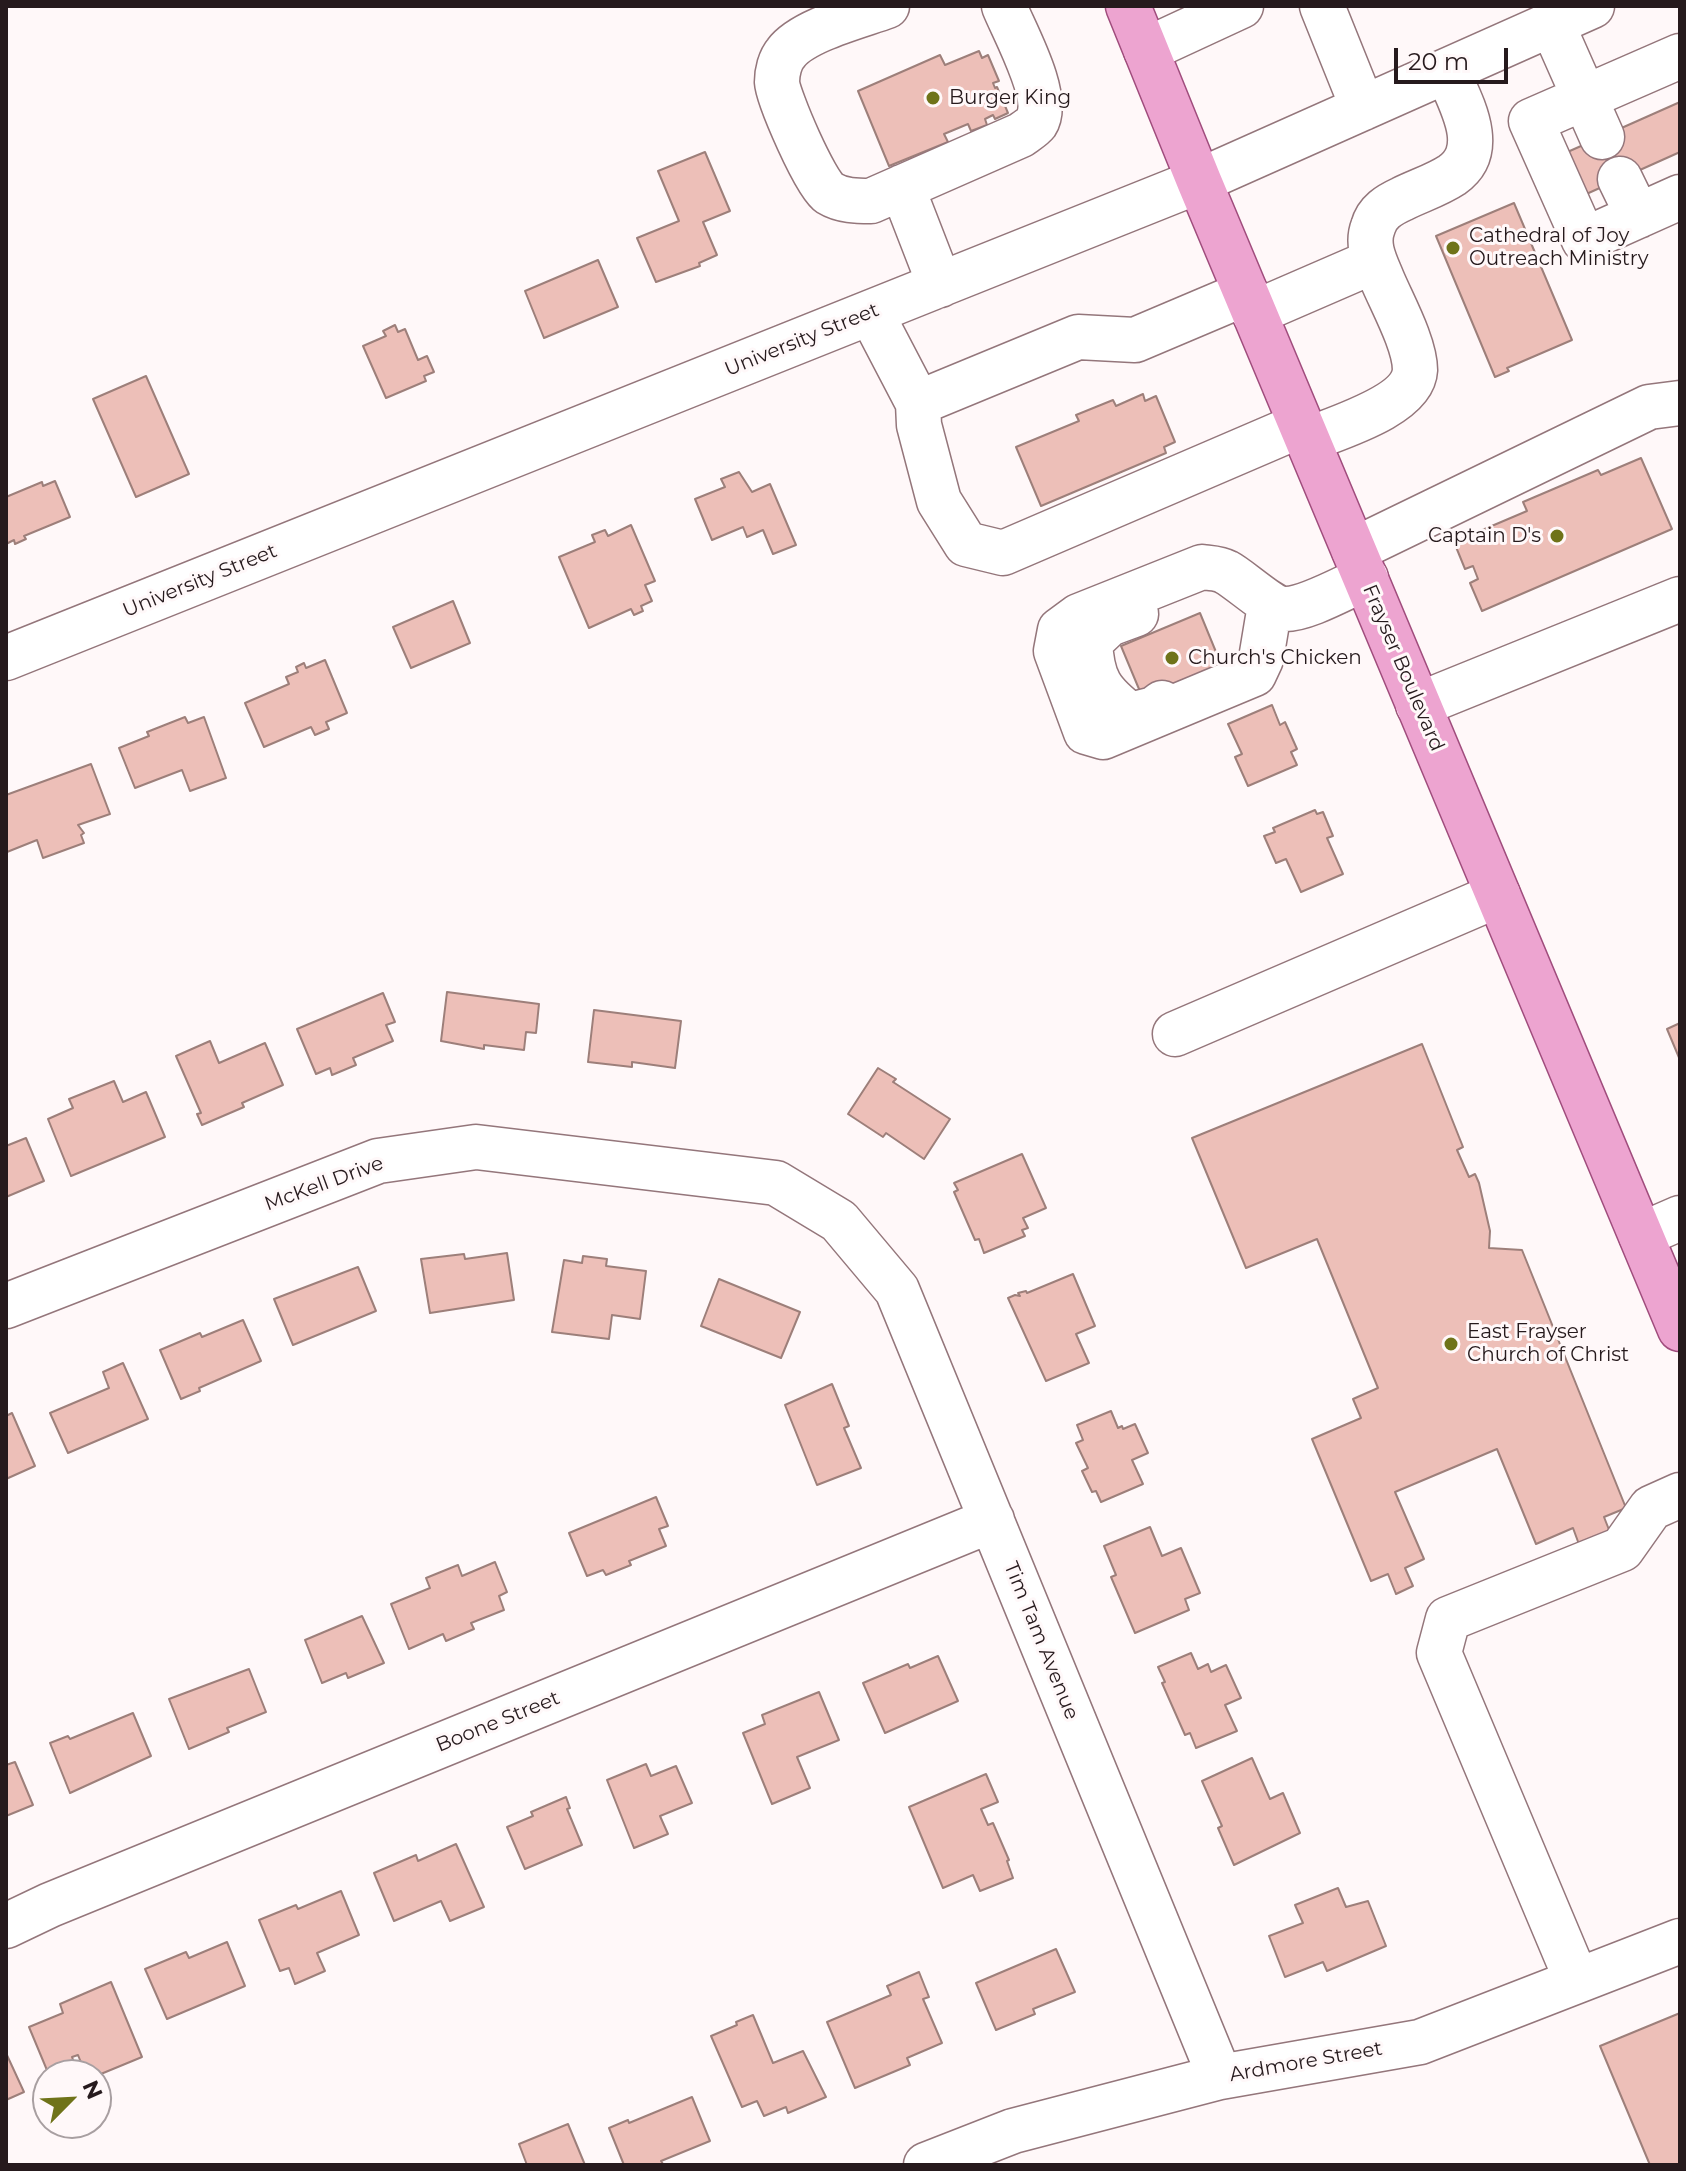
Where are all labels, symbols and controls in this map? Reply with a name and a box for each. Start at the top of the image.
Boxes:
scale bar [1398,32,1512,82]
text: 20 m [1408,47,1469,76]
place label: Burger King [949,86,1071,110]
marker: Burger King [924,89,942,107]
place label: Cathedral of Joy Outreach Ministry [1469,224,1649,271]
marker: Cathedral of Joy Outreach Ministry [1444,239,1462,257]
street label: University Street [721,298,883,382]
place label: Captain D's [1428,524,1541,548]
marker: Captain D's [1548,527,1566,545]
street label: University Street [119,539,281,623]
street label: Frayser Boulevard [1357,581,1449,755]
place label: Church's Chicken [1188,646,1362,670]
marker: Church's Chicken [1163,649,1181,667]
street label: McKell Drive [261,1151,387,1217]
place label: East Frayser Church of Christ [1467,1320,1629,1367]
marker: East Frayser Church of Christ [1442,1335,1460,1353]
street label: Tim Tam Avenue [998,1559,1084,1723]
street label: Boone Street [433,1686,563,1758]
street label: Ardmore Street [1228,2037,1384,2087]
north arrow [32,2059,112,2139]
text: N [77,2076,109,2103]

